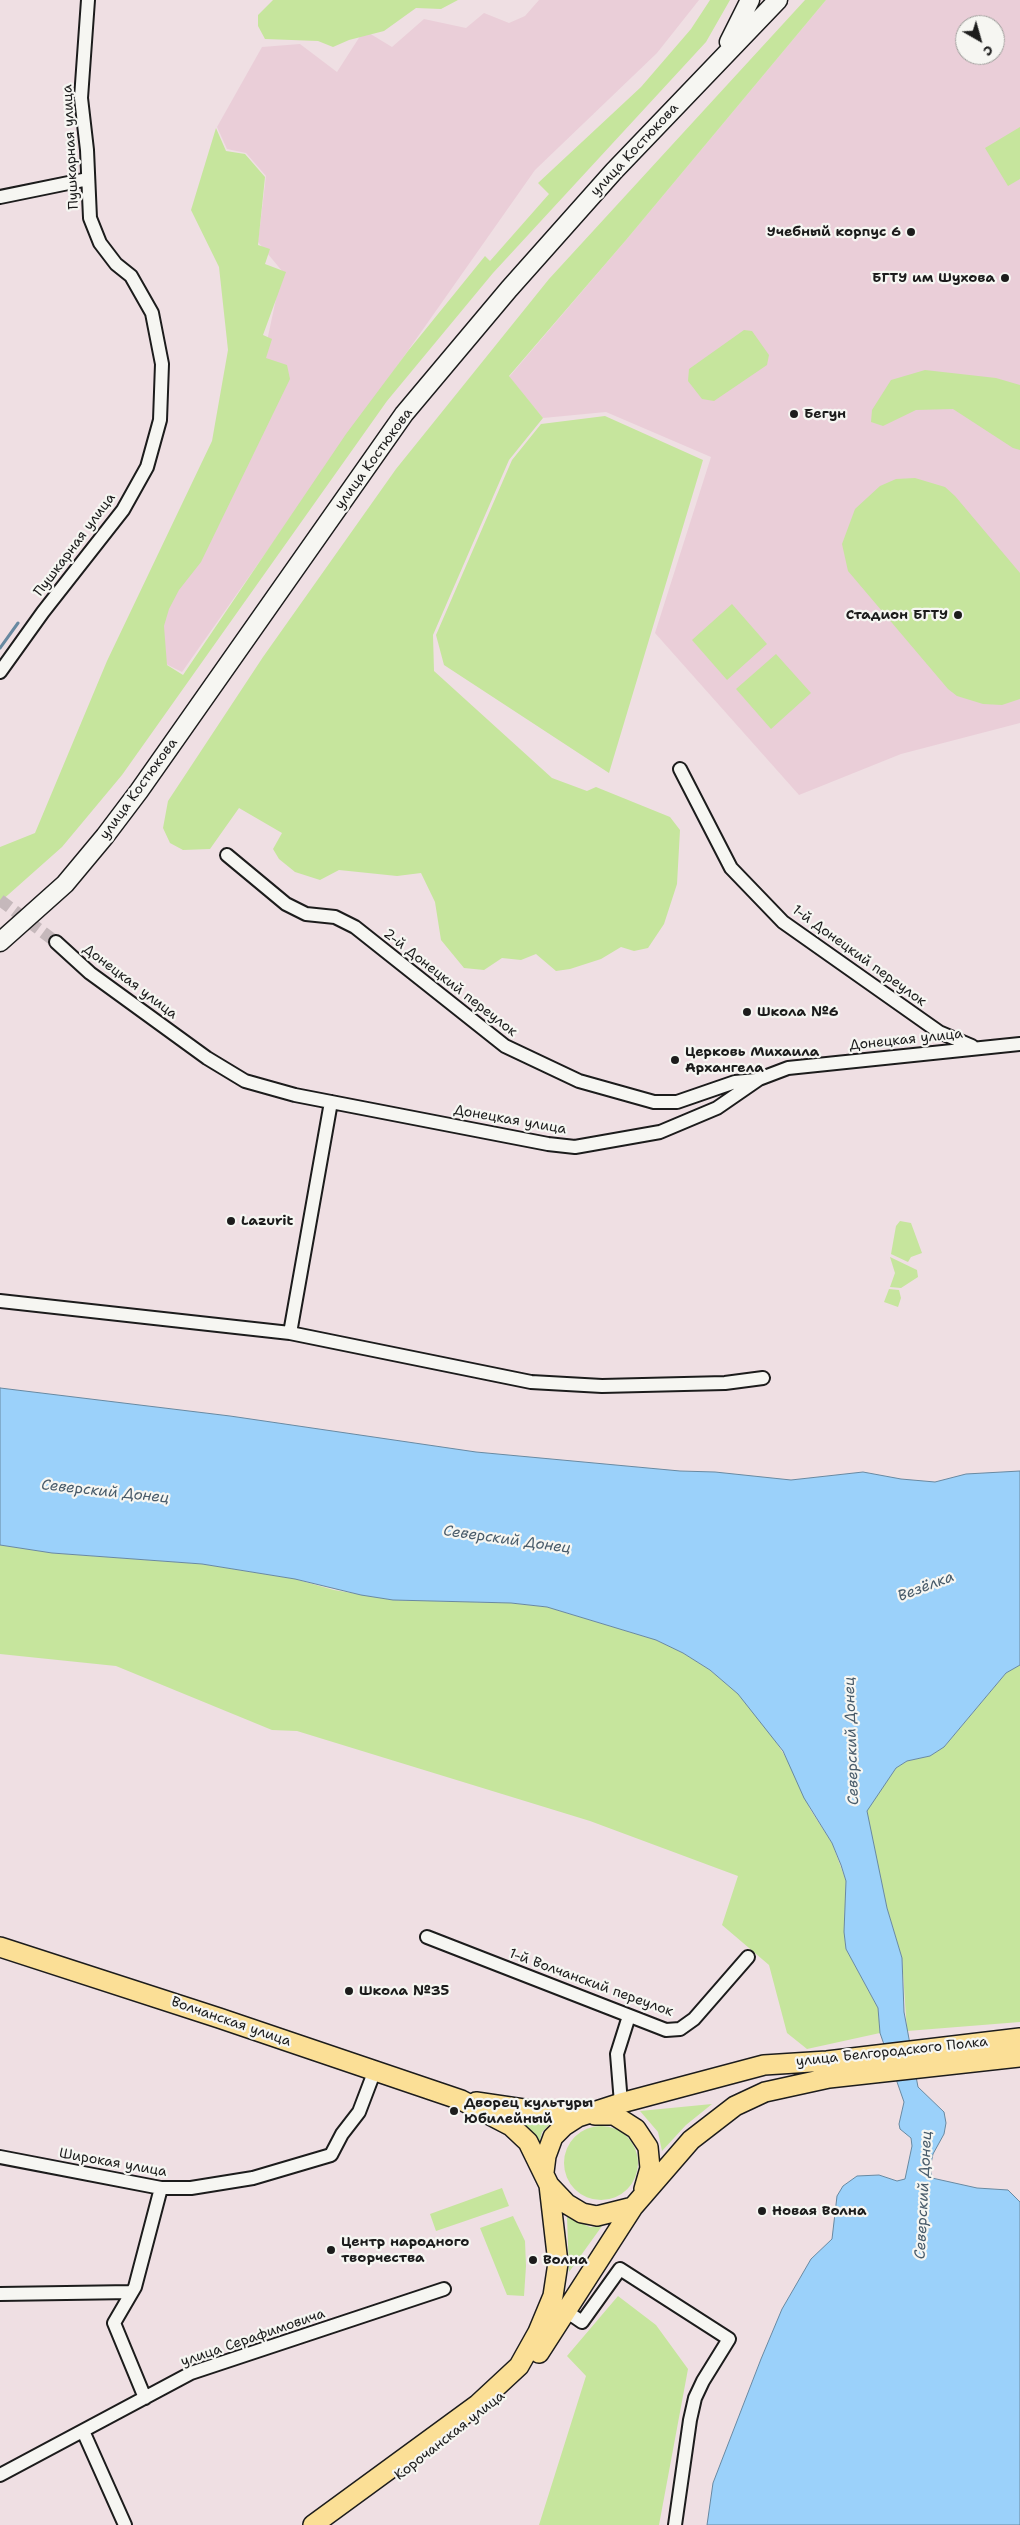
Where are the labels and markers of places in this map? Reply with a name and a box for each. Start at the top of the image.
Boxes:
place label: Учебный корпус 6 [767,224,901,240]
marker: Учебный корпус 6 [905,226,917,238]
place label: БГТУ им Шухова [872,270,995,286]
marker: БГТУ им Шухова [999,272,1011,284]
place label: Бегун [804,406,846,422]
marker: Бегун [788,408,800,420]
place label: Стадион БГТУ [846,607,948,623]
marker: Стадион БГТУ [952,609,964,621]
place label: Школа №6 [757,1004,838,1020]
marker: Школа №6 [741,1006,753,1018]
place label: Церковь Михаила Архангела [685,1044,819,1076]
marker: Церковь Михаила Архангела [669,1054,681,1066]
place label: Lazurit [241,1213,293,1229]
marker: Lazurit [225,1215,237,1227]
place label: Школа №35 [359,1983,449,1999]
marker: Школа №35 [343,1985,355,1997]
place label: Дворец культуры Юбилейный [464,2095,593,2128]
marker: Дворец культуры Юбилейный [448,2105,460,2117]
place label: Новая Волна [772,2203,866,2219]
marker: Новая Волна [756,2205,768,2217]
place label: Центр народного творчества [341,2234,469,2266]
marker: Центр народного творчества [325,2244,337,2256]
place label: Волна [543,2252,588,2268]
marker: Волна [527,2254,539,2266]

